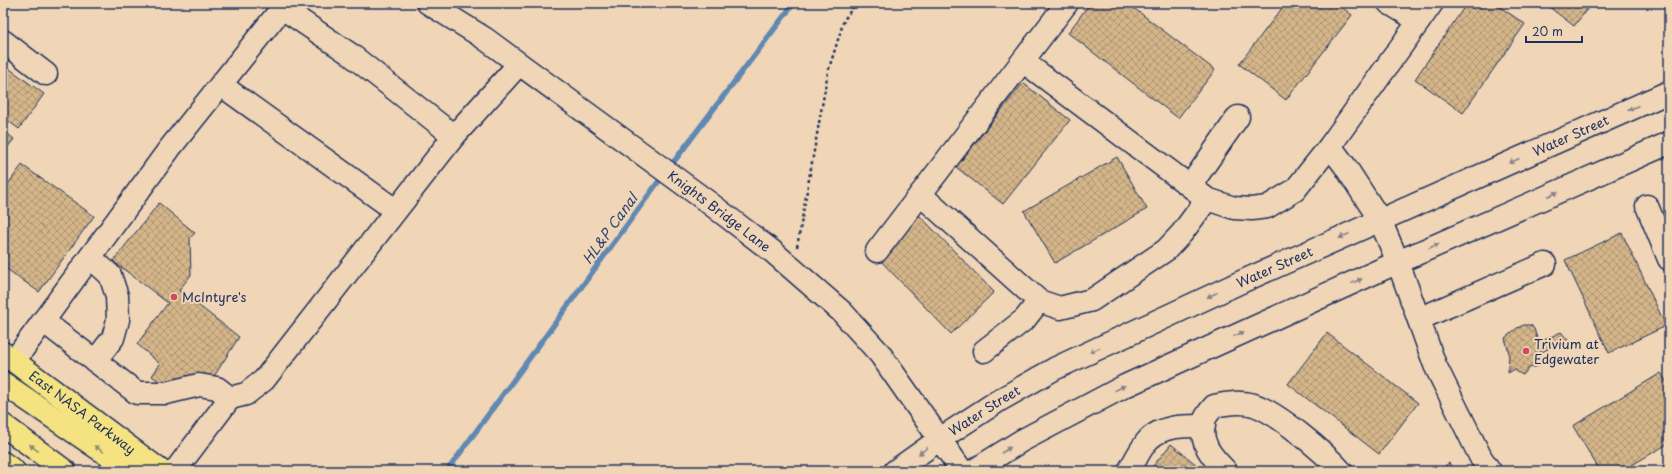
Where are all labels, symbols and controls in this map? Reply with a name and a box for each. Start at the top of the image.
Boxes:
scale bar [1526,18,1582,44]
text: 20 m [1532,22,1563,40]
one-way arrow [1628,105,1639,111]
street label: Water Street [1529,110,1612,160]
one-way arrow [1509,158,1520,164]
street label: Knights Bridge Lane [664,165,775,256]
water label: HL&P Canal [577,187,644,268]
one-way arrow [1547,191,1558,197]
one-way arrow [1338,233,1349,239]
street label: Water Street [1233,241,1315,292]
one-way arrow [1428,243,1440,250]
one-way arrow [1351,278,1363,284]
place label: McIntyre's [182,287,247,306]
marker: McIntyre's [169,292,179,302]
one-way arrow [1207,292,1218,298]
one-way arrow [1233,331,1244,337]
place label: Trivium at Edgewater [1534,334,1600,368]
marker: Trivium at Edgewater [1521,346,1531,356]
one-way arrow [1089,347,1100,353]
street label: East NASA Parkway [25,366,140,458]
street label: Water Street [945,380,1023,440]
one-way arrow [1115,385,1126,391]
one-way arrow [29,444,39,452]
one-way arrow [94,445,104,453]
one-way arrow [1001,446,1011,454]
one-way arrow [917,447,928,455]

